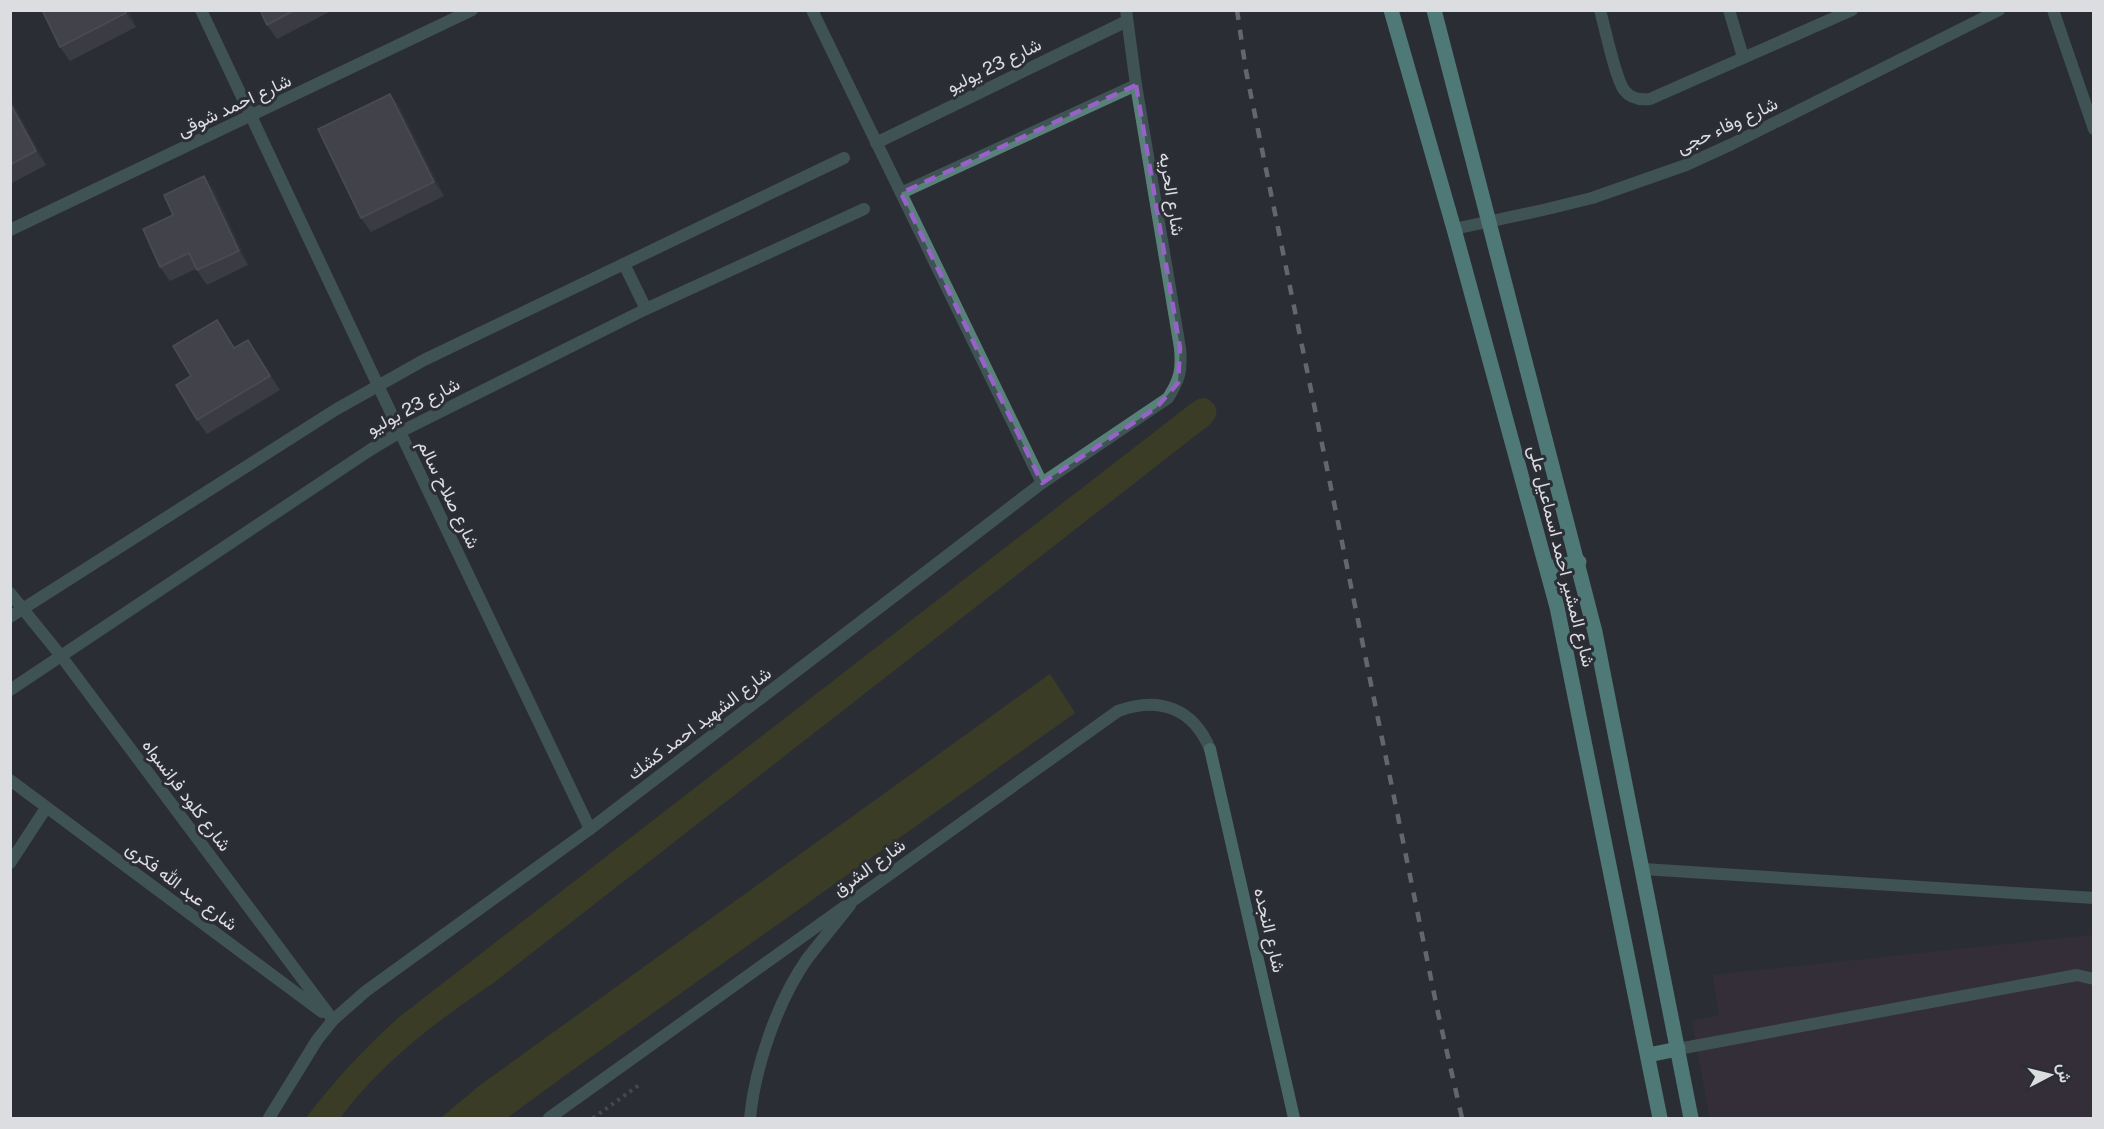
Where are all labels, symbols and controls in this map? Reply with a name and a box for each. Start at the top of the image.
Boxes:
street label: شارع 23 يوليو [943,33,1045,99]
street label: شارع احمد شوقى [174,69,295,142]
street label: شارع وفاء حجى [1673,92,1782,159]
street label: شارع الحريه [1153,151,1189,237]
street label: شارع 23 يوليو [363,373,464,441]
street label: شارع صلاح سالم [412,436,484,553]
street label: شارع المشير احمد اسماعيل على [1522,443,1600,669]
street label: شارع الشهيد احمد كشك [623,662,776,786]
street label: شارع كلود فرانسواه [137,735,236,856]
street label: شارع الشرق [829,834,910,902]
street label: شارع عبد الله فكرى [121,837,242,936]
street label: شارع النجده [1248,886,1290,975]
north arrow [2020,1045,2080,1105]
text: ش [2054,1063,2075,1084]

